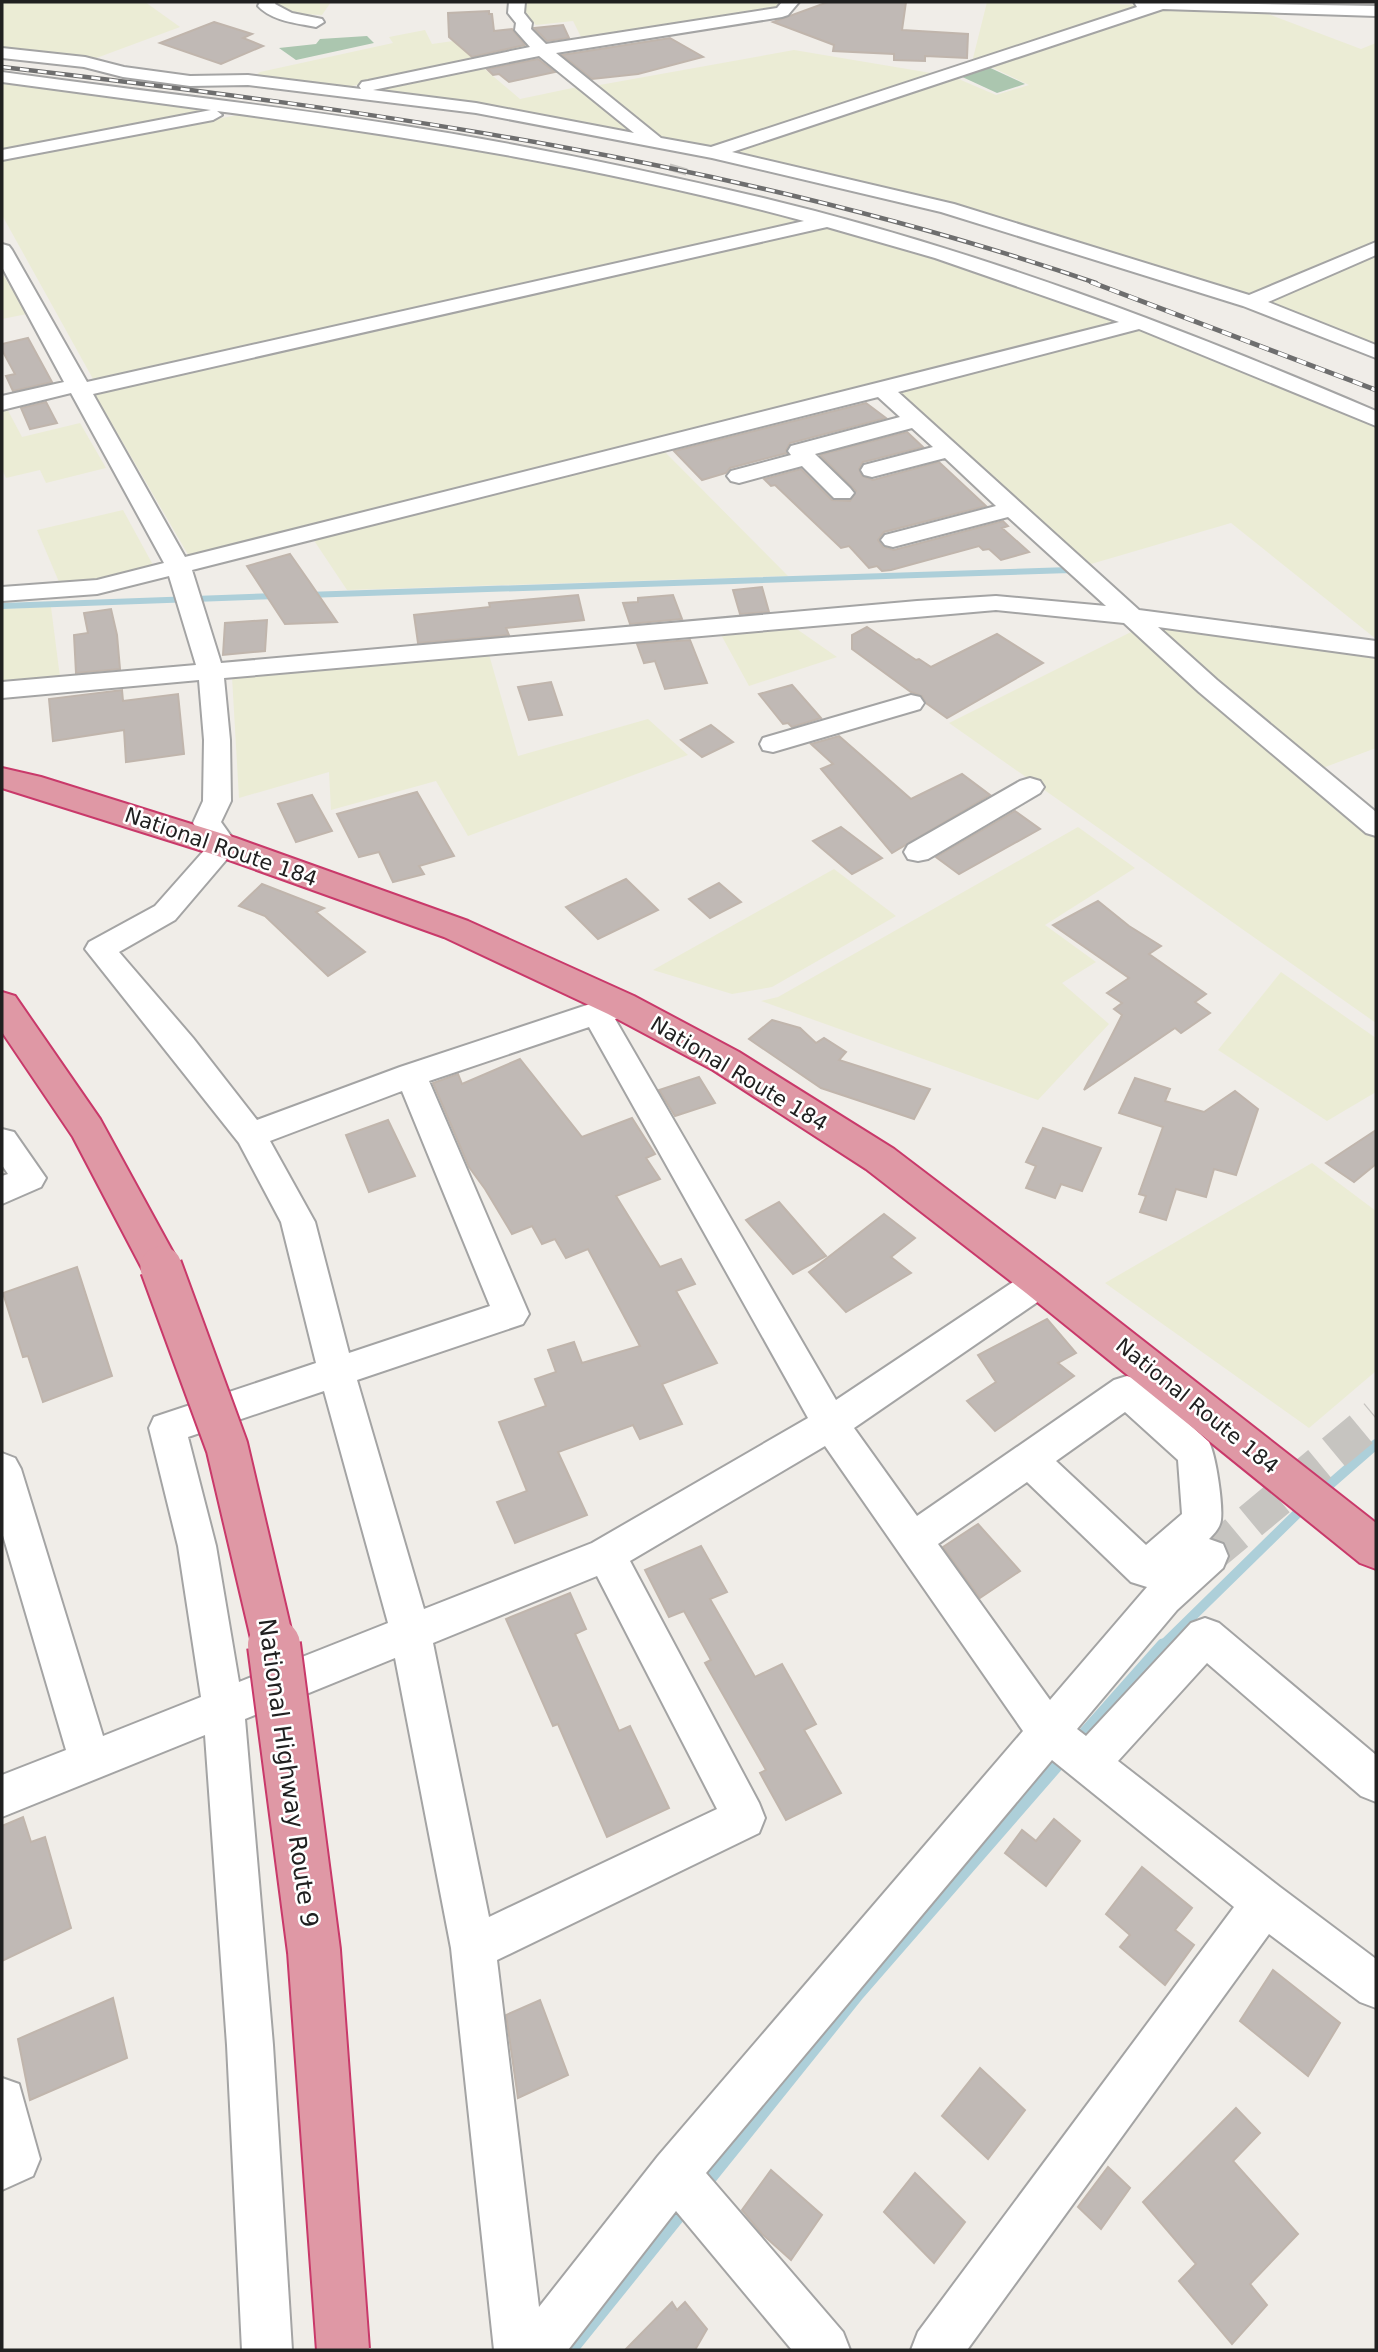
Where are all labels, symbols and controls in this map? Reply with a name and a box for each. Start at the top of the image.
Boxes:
street label: National Route 184 [122,803,320,891]
street label: National Route 184 [646,1012,832,1136]
street label: National Route 184 [1111,1333,1283,1479]
street label: National Highway Route 9 [252,1617,324,1929]

